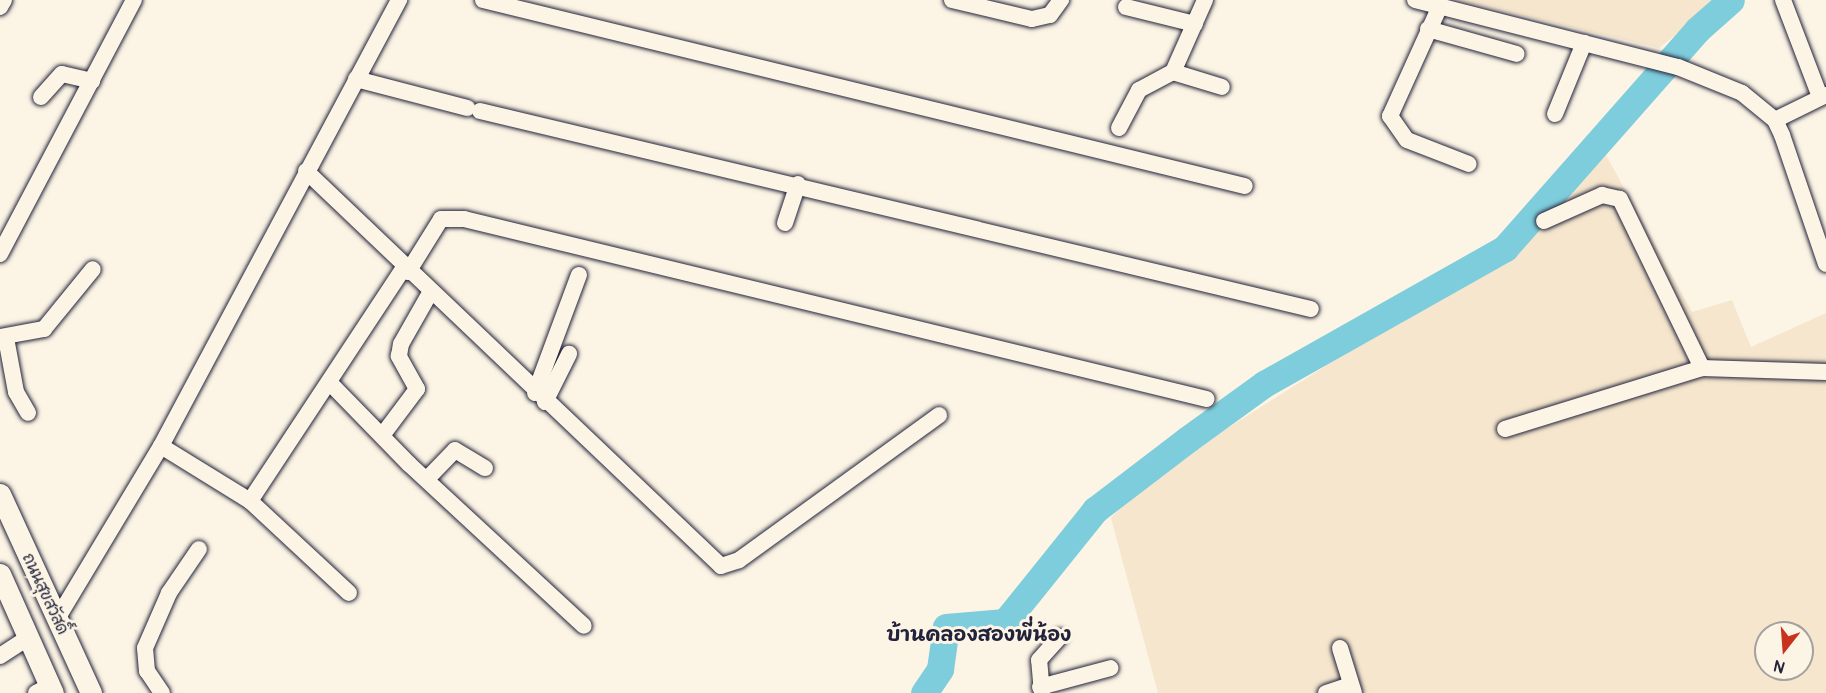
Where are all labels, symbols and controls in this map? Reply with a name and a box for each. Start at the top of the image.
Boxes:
street label: ถนนสุขสวัสดิ์ [18,550,72,638]
north arrow [1754,621,1814,681]
district label: บ้านคลองสองพี่น้อง [887,622,1071,646]
text: N [1771,655,1787,677]

